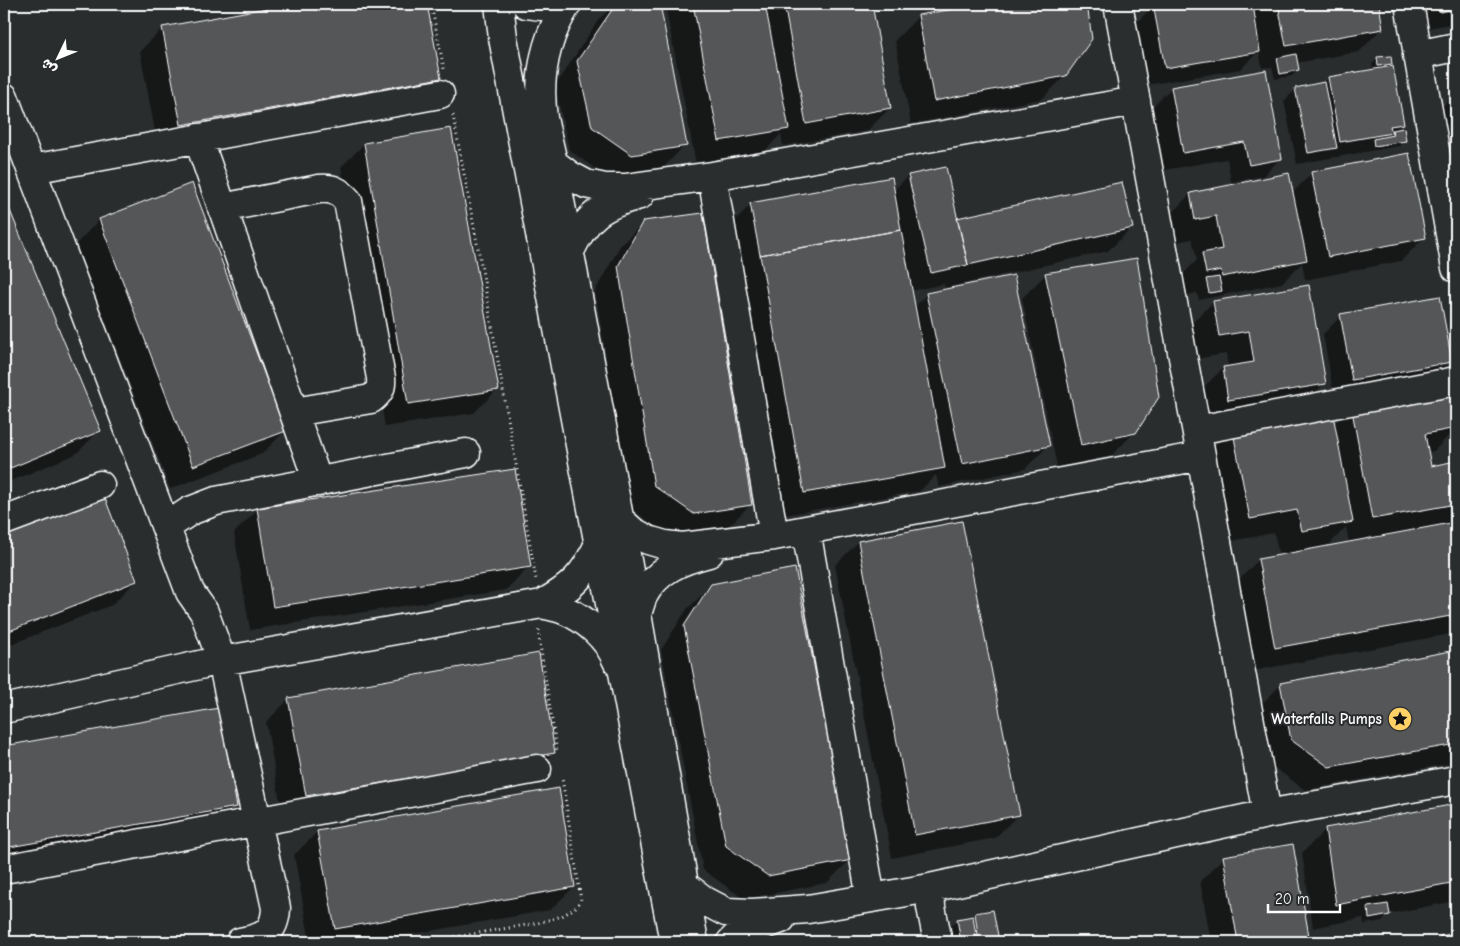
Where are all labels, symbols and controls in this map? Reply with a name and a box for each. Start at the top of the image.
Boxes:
north arrow [32,32,82,82]
text: ش [37,55,60,78]
place icon: Waterfalls Pumps [1387,706,1413,732]
place label: Waterfalls Pumps [1271,710,1382,728]
scale bar [1268,881,1340,913]
text: 20 m [1275,890,1309,908]

